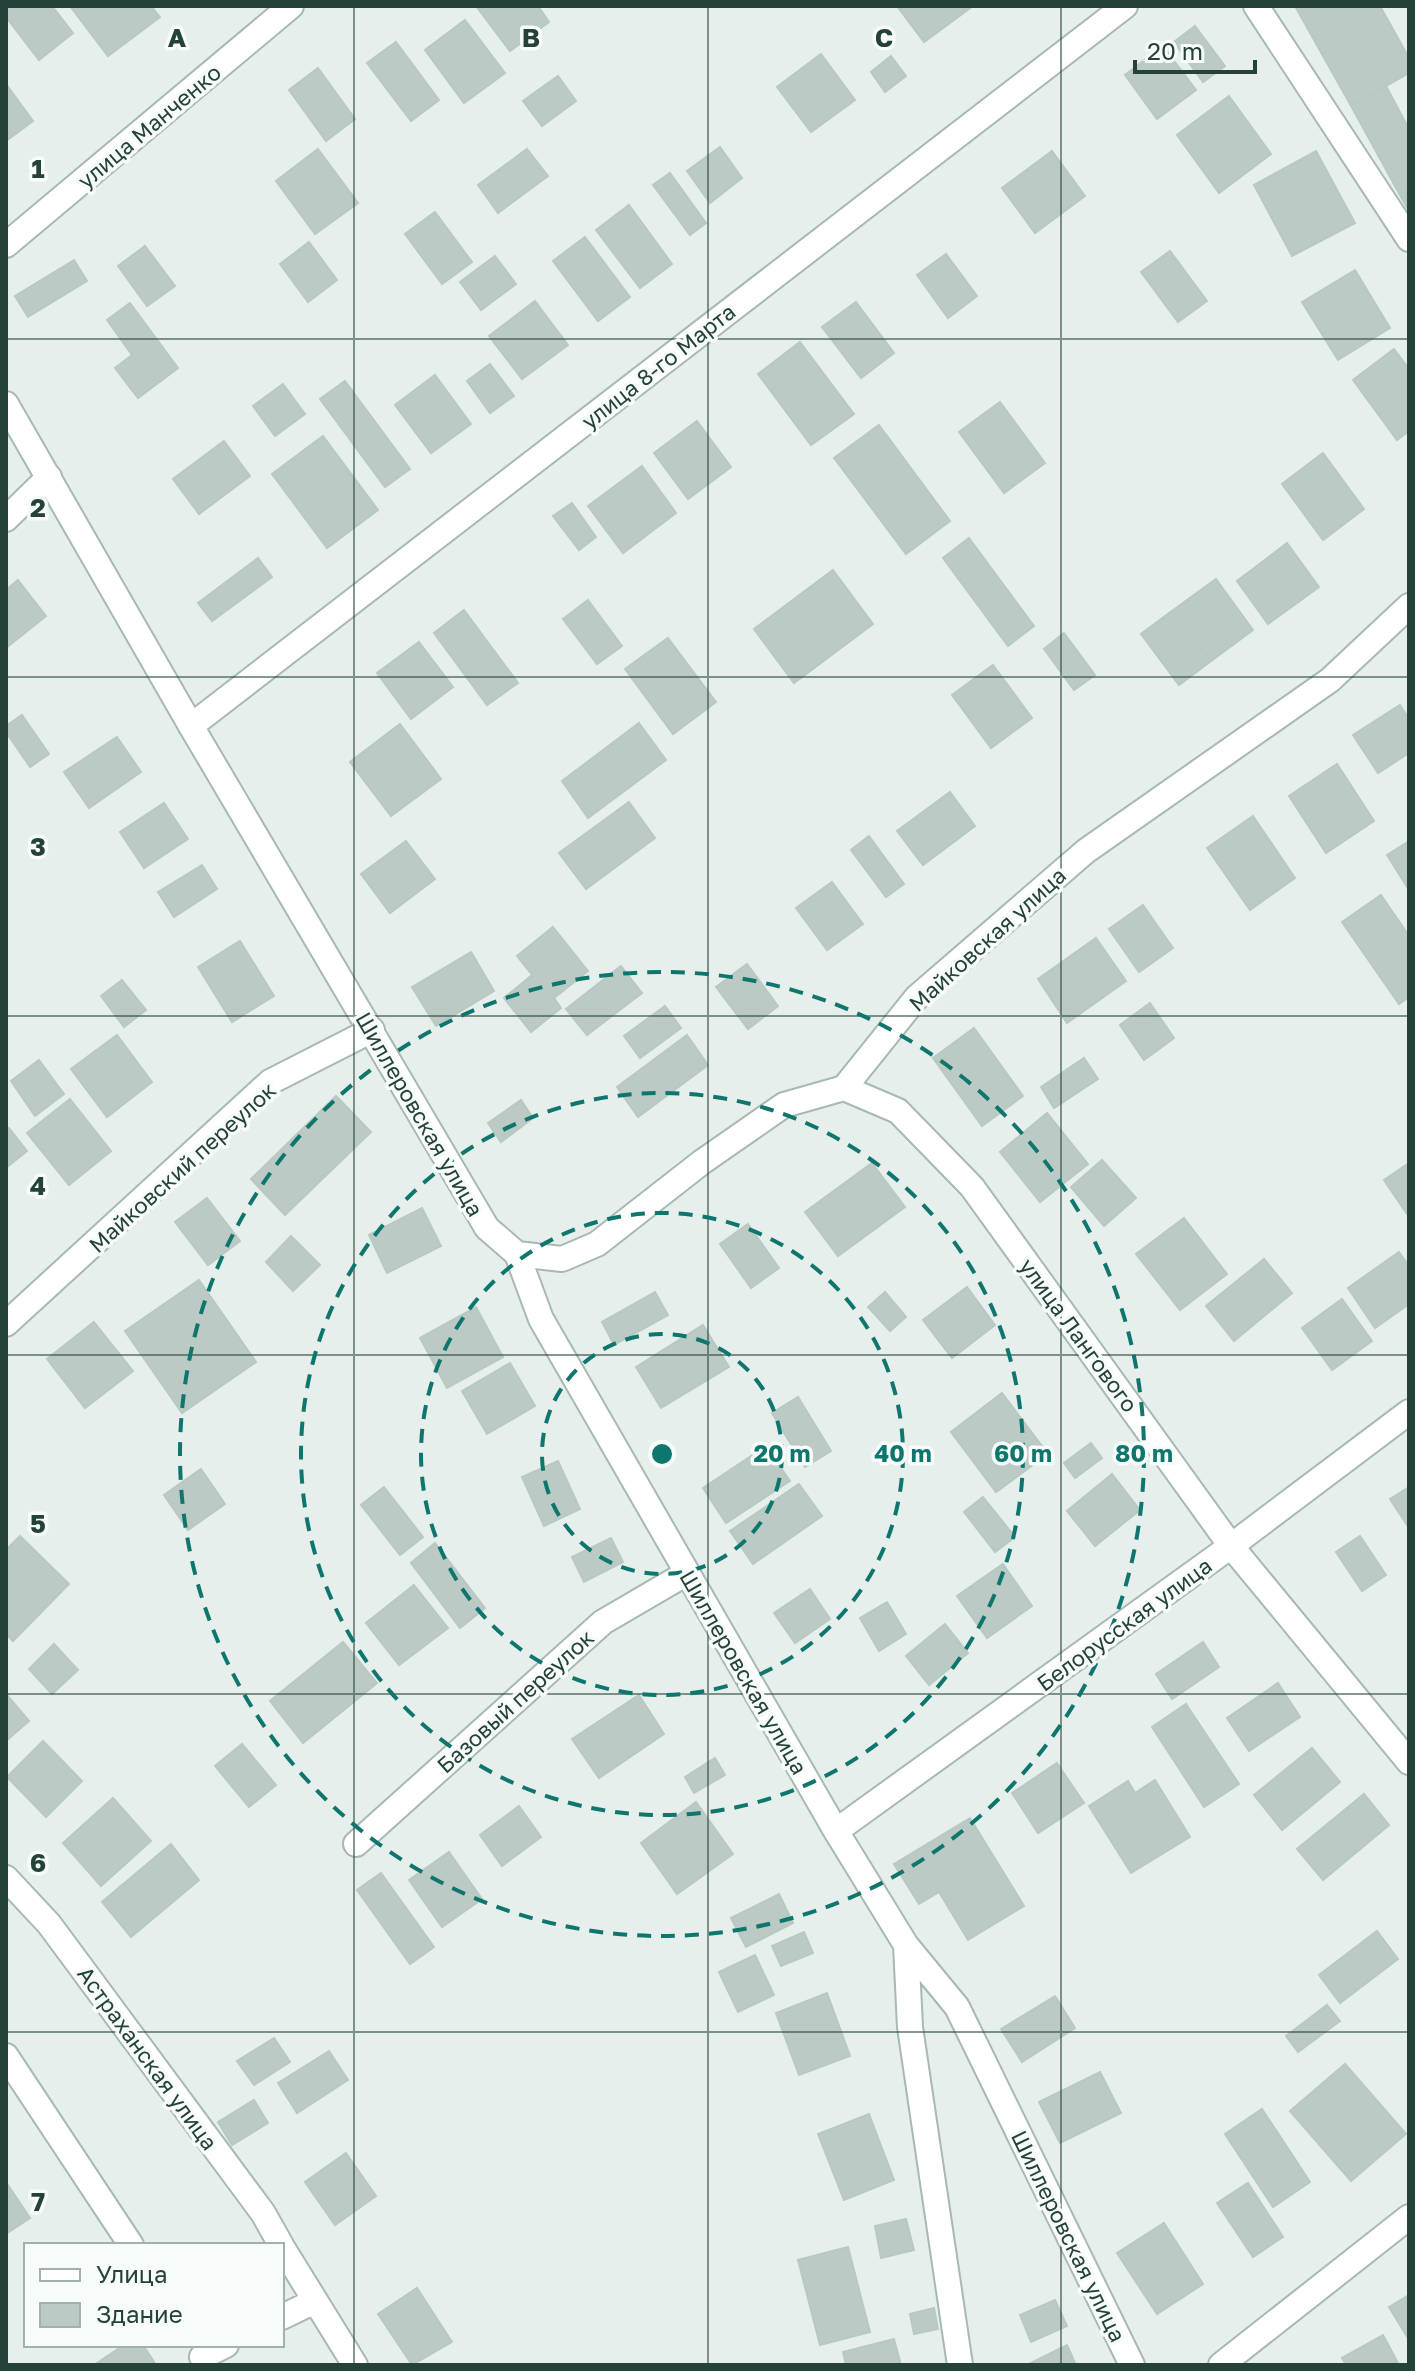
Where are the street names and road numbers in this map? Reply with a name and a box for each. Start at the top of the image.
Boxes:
street label: улица Манченко [72,58,226,194]
street label: улица 8-го Марта [576,298,740,434]
street label: Майковская улица [903,861,1071,1017]
street label: Шиллеровская улица [350,1007,490,1221]
street label: Майковский переулок [83,1076,281,1258]
street label: улица Лангового [1014,1253,1144,1417]
street label: Белорусская улица [1031,1551,1217,1697]
street label: Шиллеровская улица [674,1565,814,1779]
street label: Базовый переулок [431,1623,599,1778]
street label: Астраханская улица [72,1961,224,2155]
street label: Шиллеровская улица [1006,2126,1132,2346]

